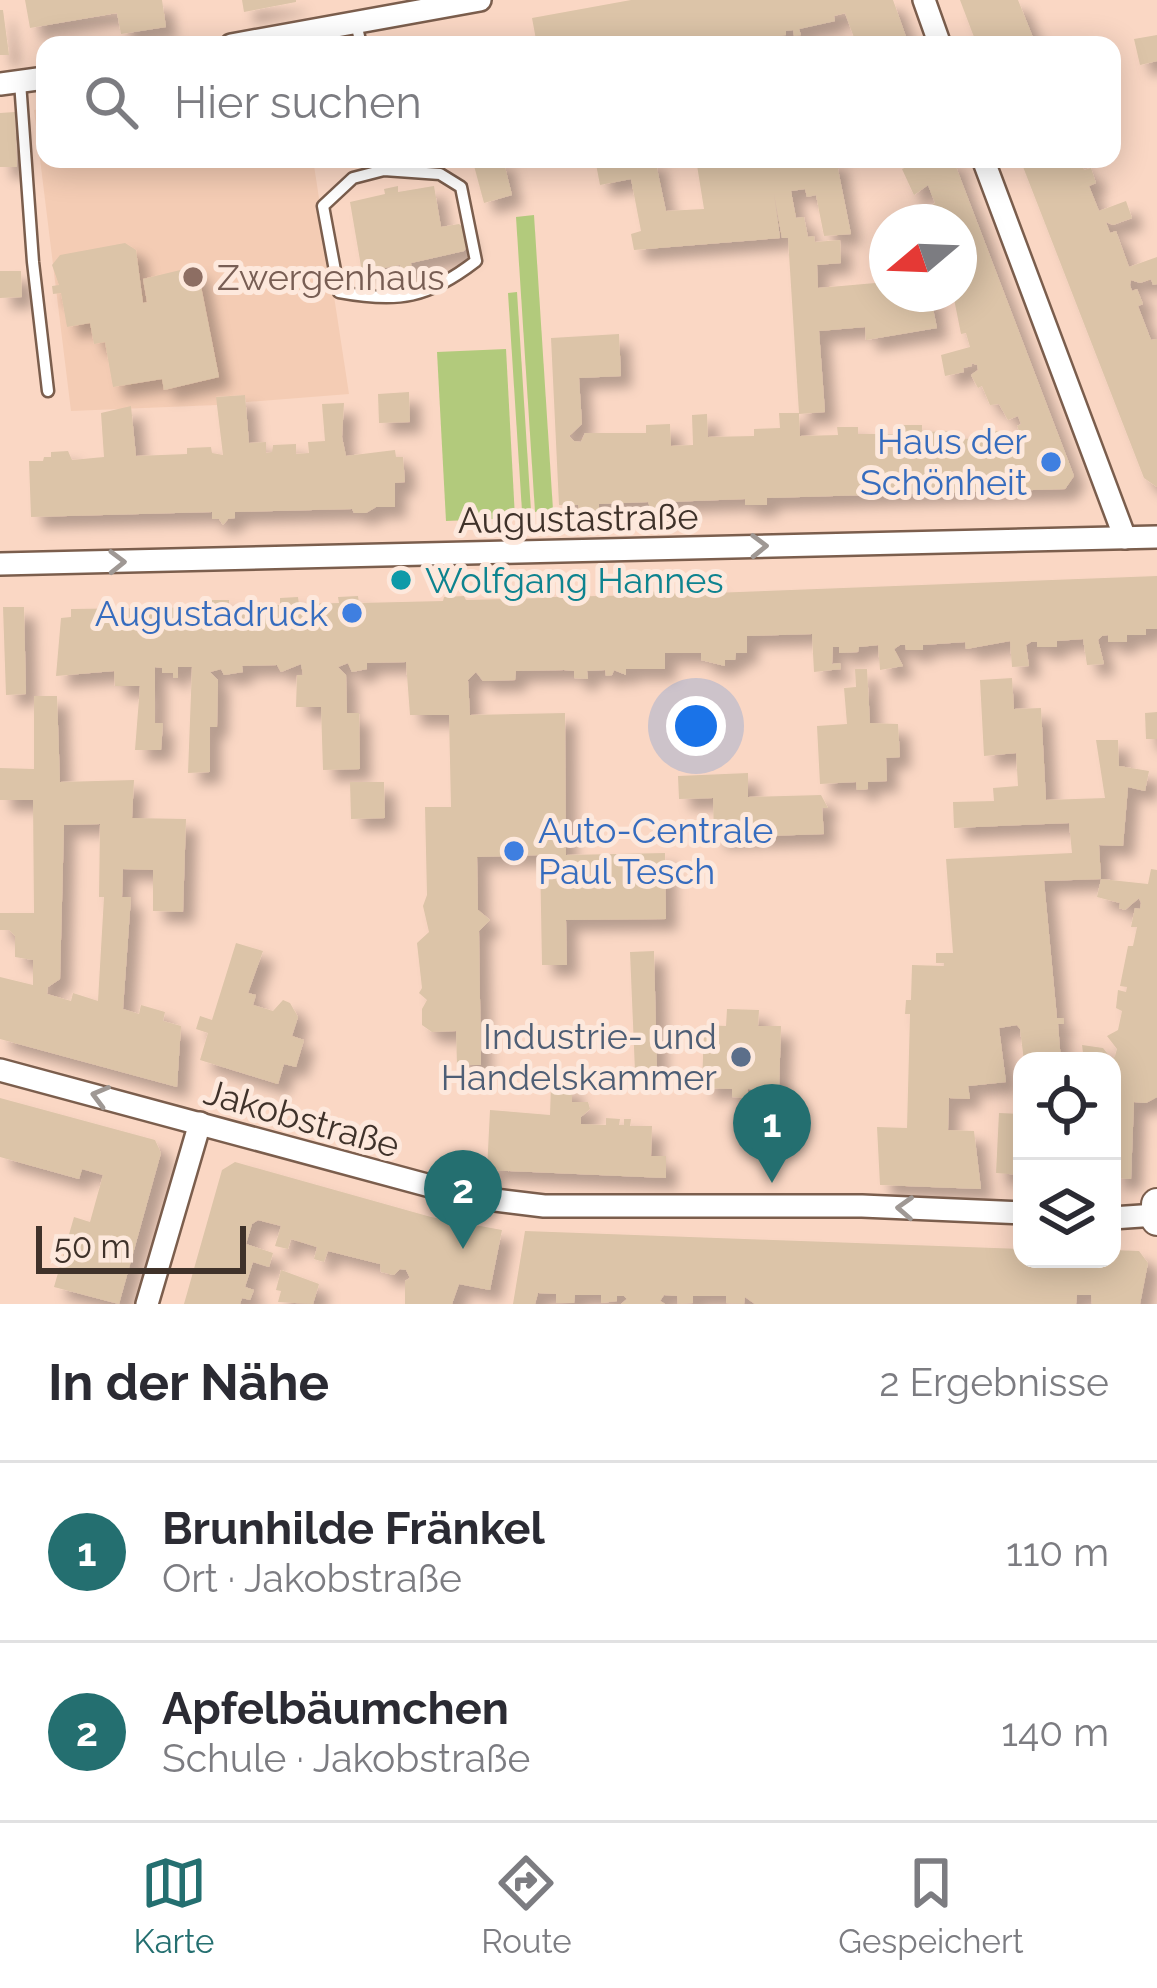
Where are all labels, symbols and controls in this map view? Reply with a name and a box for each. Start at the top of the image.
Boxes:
search box [36,36,1121,168]
icon: search [78,69,144,135]
text: Hier suchen [174,76,422,129]
north arrow [869,204,977,312]
place label: Zwergenhaus [217,256,445,298]
marker: Zwergenhaus [180,264,206,290]
place label: Haus der Schönheit [860,420,1027,503]
marker: Haus der Schönheit [1038,449,1064,475]
street label: Augustastraße [457,495,699,541]
one-way arrow [750,534,769,560]
one-way arrow [108,549,127,575]
place label: Wolfgang Hannes [425,559,724,601]
marker: Wolfgang Hannes [388,567,414,593]
place label: Augustadruck [95,592,328,634]
marker: Augustadruck [339,600,365,626]
your location [666,696,726,756]
place label: Auto-Centrale Paul Tesch [538,809,773,892]
marker: Auto-Centrale Paul Tesch [501,838,527,864]
place label: Industrie- und Handelskammer [441,1015,717,1098]
marker: Industrie- und Handelskammer [728,1044,754,1070]
map controls [1013,1052,1121,1268]
button: locate [1013,1052,1121,1160]
street label: Jakobstraße [200,1070,404,1166]
pin: 1 [733,1084,811,1183]
one-way arrow [90,1086,111,1111]
pin: 2 [424,1150,502,1249]
button: layers [1013,1160,1121,1268]
one-way arrow [895,1195,914,1221]
scale bar [36,1220,246,1273]
text: 50 m [54,1227,131,1266]
text: In der Nähe [48,1352,329,1412]
text: 2 Ergebnisse [879,1359,1109,1405]
text: Brunhilde Fränkel [162,1502,545,1555]
text: 1 [77,1529,97,1575]
text: 110 m [1006,1529,1109,1575]
text: Ort · Jakobstraße [162,1555,462,1601]
text: Apfelbäumchen [162,1682,509,1735]
text: 2 [76,1709,98,1755]
text: 140 m [1001,1709,1109,1755]
text: Schule · Jakobstraße [162,1735,530,1781]
tab: Karte [133,1850,214,1961]
tab: Route [481,1850,572,1961]
tab: Gespeichert [838,1850,1024,1961]

